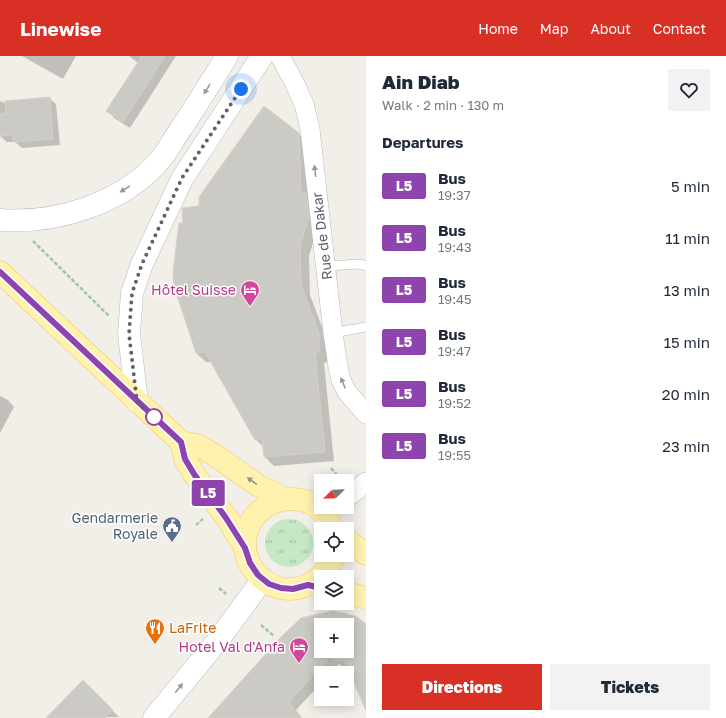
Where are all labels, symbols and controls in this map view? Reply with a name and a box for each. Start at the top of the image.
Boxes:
text: Linewise [20,17,101,40]
text: Home [478,20,518,37]
text: Map [540,20,568,37]
text: About [590,20,631,37]
text: Contact [653,20,706,37]
button: heart [668,69,710,111]
text: Ain Diab [382,70,460,93]
your location [231,79,251,99]
one-way arrow [203,83,210,95]
text: Walk · 2 min · 130 m [382,97,504,113]
text: Departures [382,133,463,151]
one-way arrow [311,165,318,177]
text: Bus [438,169,466,187]
text: L5 [396,177,412,194]
text: 5 min [671,177,710,195]
one-way arrow [119,185,131,192]
text: 19:37 [438,187,471,203]
street label: Rue de Dakar [308,191,335,281]
text: Bus [438,221,466,239]
text: L5 [396,229,412,246]
text: 11 min [665,229,710,247]
text: 19:43 [438,239,472,255]
text: Bus [438,273,466,291]
hotel icon: Hôtel Suisse [239,279,261,307]
place label: Hôtel Suisse [151,281,236,298]
text: L5 [396,281,412,298]
text: 13 min [664,281,710,299]
text: 19:45 [438,291,472,307]
text: Bus [438,325,466,343]
text: L5 [396,333,412,350]
text: 15 min [664,333,710,351]
text: 19:47 [438,343,471,359]
one-way arrow [340,377,346,388]
text: Bus [438,377,466,395]
text: L5 [396,385,412,402]
text: 20 min [662,385,710,403]
text: 19:52 [438,395,471,411]
unlabelled marker [145,408,163,426]
text: Bus [438,429,466,447]
text: L5 [396,437,412,454]
text: 23 min [662,437,710,455]
text: 19:55 [438,447,471,463]
north arrow [314,474,354,514]
map controls [314,474,354,706]
one-way arrow [246,477,257,485]
line badge: L5 [190,480,226,506]
text: L5 [200,484,216,501]
place label: Gendarmerie Royale [72,509,158,542]
public building icon: Gendarmerie Royale [161,515,183,543]
button: locate [314,522,354,562]
button: layers [314,570,354,610]
restaurant icon: LaFrite [144,617,166,645]
button: + [314,618,354,658]
place label: LaFrite [169,619,216,636]
hotel icon: Hotel Val d'Anfa [288,636,310,664]
place label: Hotel Val d'Anfa [179,638,285,655]
button: Directions [382,664,542,710]
button: Tickets [550,664,710,710]
button: − [314,666,354,706]
one-way arrow [174,682,183,693]

